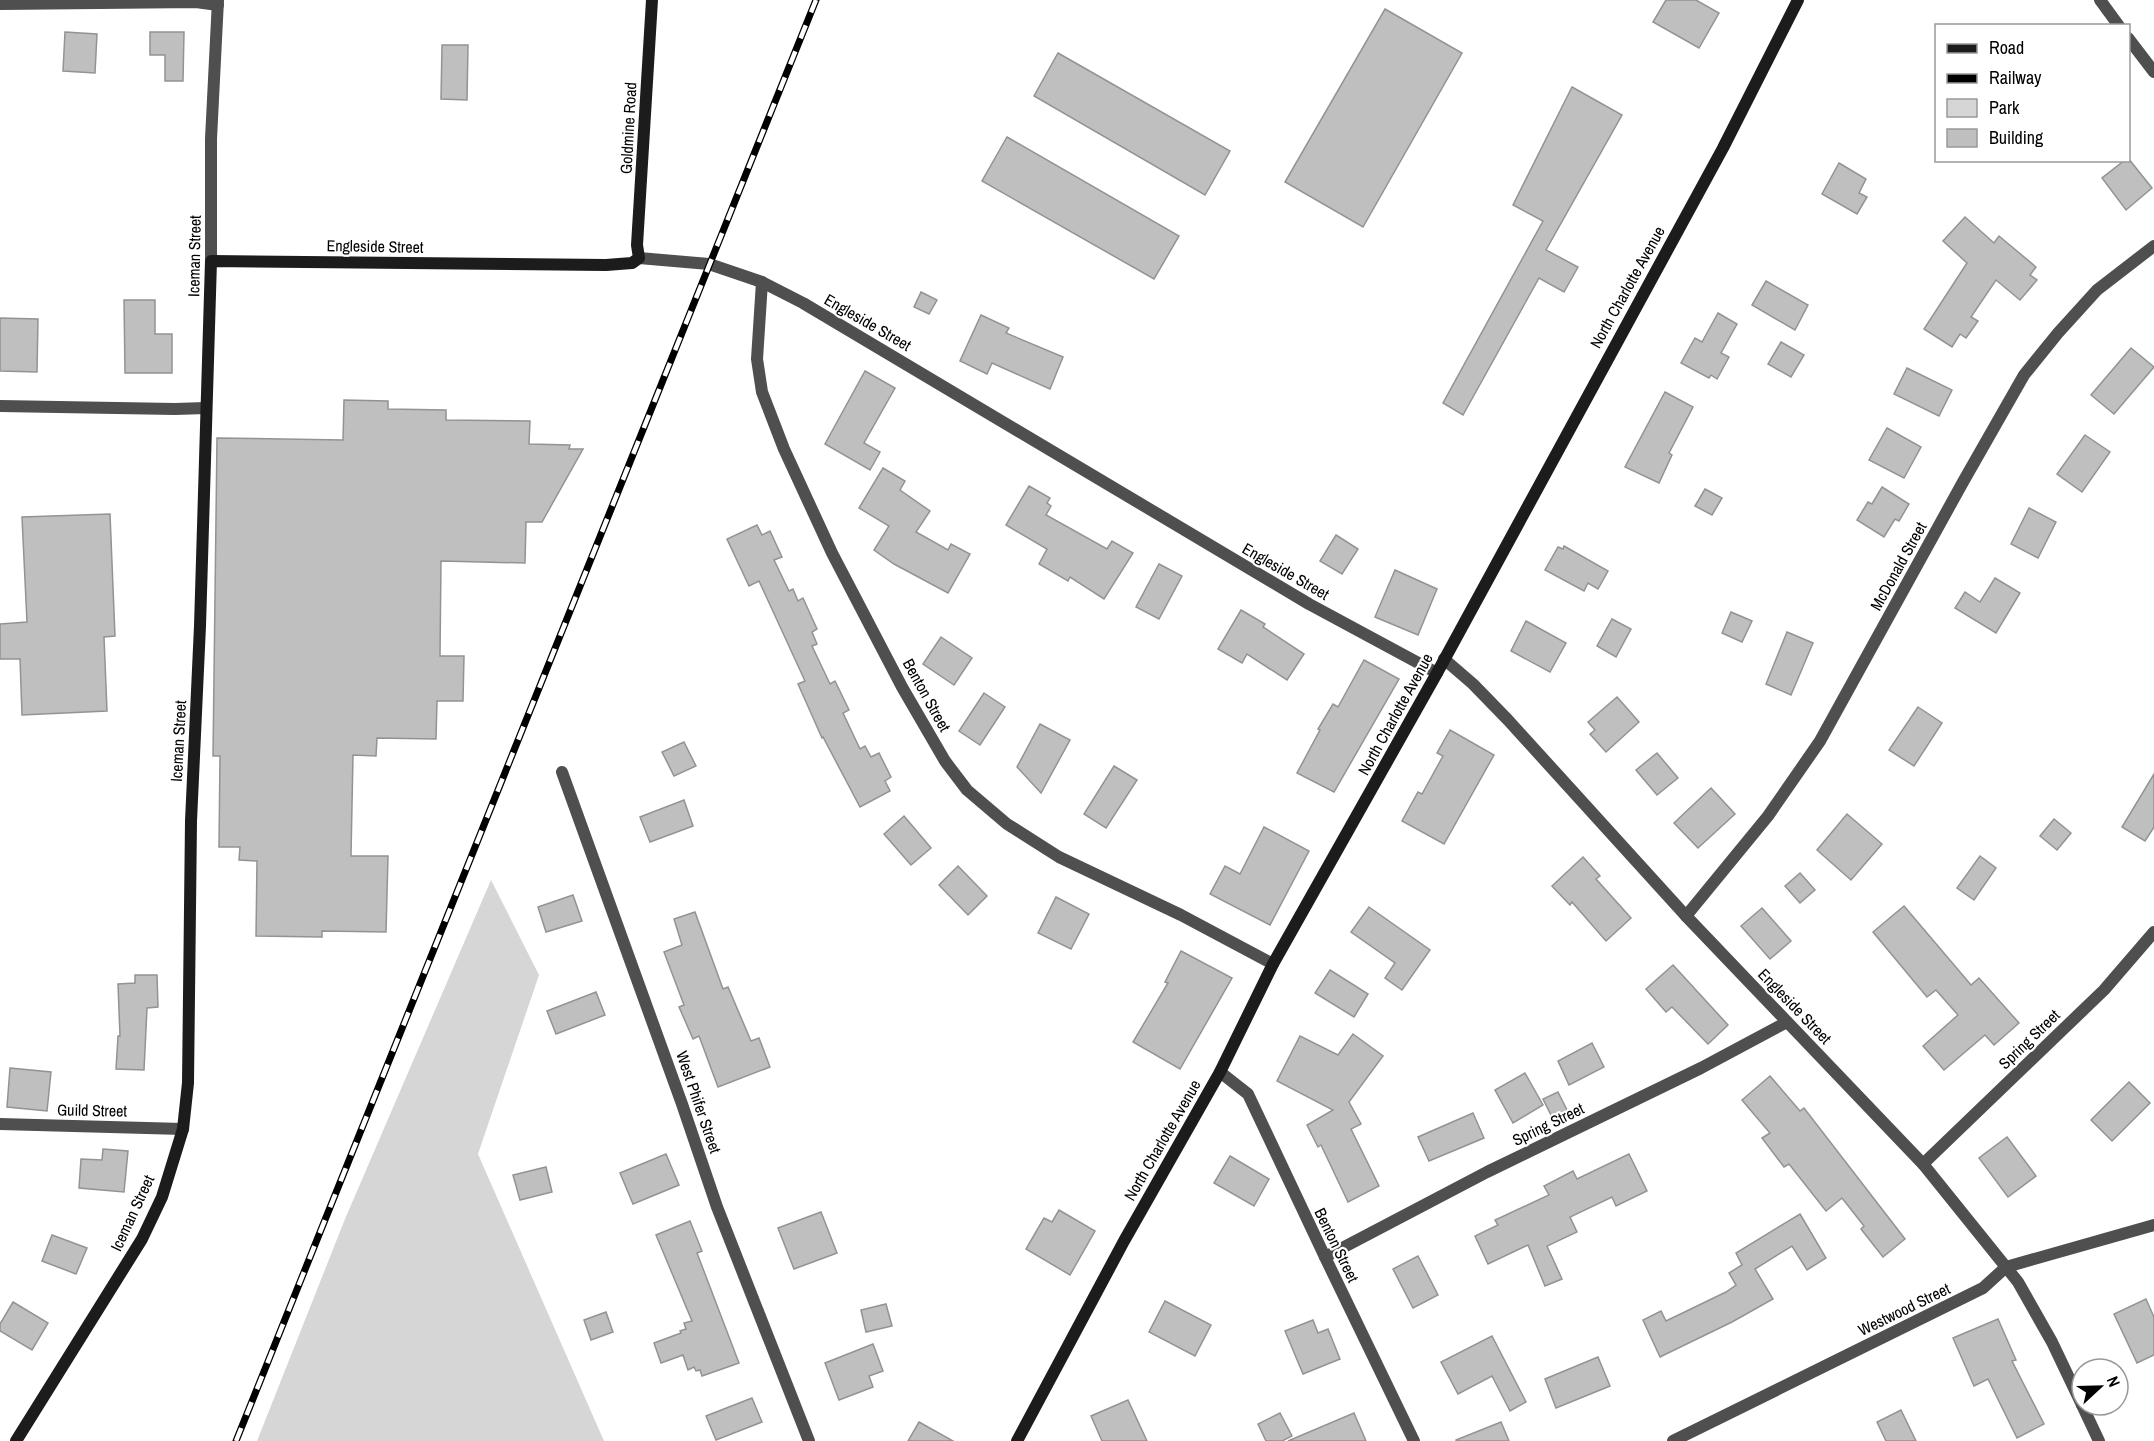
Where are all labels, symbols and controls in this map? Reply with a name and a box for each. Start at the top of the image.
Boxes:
legend [1935,24,2130,162]
text: Road [1989,35,2024,60]
text: Railway [1989,65,2042,90]
street label: Goldmine Road [615,82,641,174]
text: Park [1989,95,2020,120]
text: Building [1989,125,2044,150]
street label: Iceman Street [182,215,206,297]
street label: North Charlotte Avenue [1584,222,1670,352]
street label: Engleside Street [326,234,424,258]
street label: Engleside Street [820,288,916,356]
street label: McDonald Street [1865,518,1931,614]
street label: Engleside Street [1238,537,1334,605]
street label: North Charlotte Avenue [1352,649,1438,779]
street label: Benton Street [898,655,956,736]
street label: Iceman Street [165,699,191,782]
street label: Engleside Street [1753,963,1837,1049]
street label: Spring Street [1994,1004,2065,1074]
street label: West Phifer Street [671,1048,727,1156]
street label: North Charlotte Avenue [1118,1076,1206,1204]
street label: Spring Street [1508,1097,1588,1151]
street label: Guild Street [57,1098,128,1122]
street label: Iceman Street [105,1171,159,1255]
street label: Benton Street [1310,1204,1365,1286]
street label: Westwood Street [1854,1277,1954,1341]
north arrow [2070,1357,2130,1417]
text: N [2102,1373,2126,1390]

